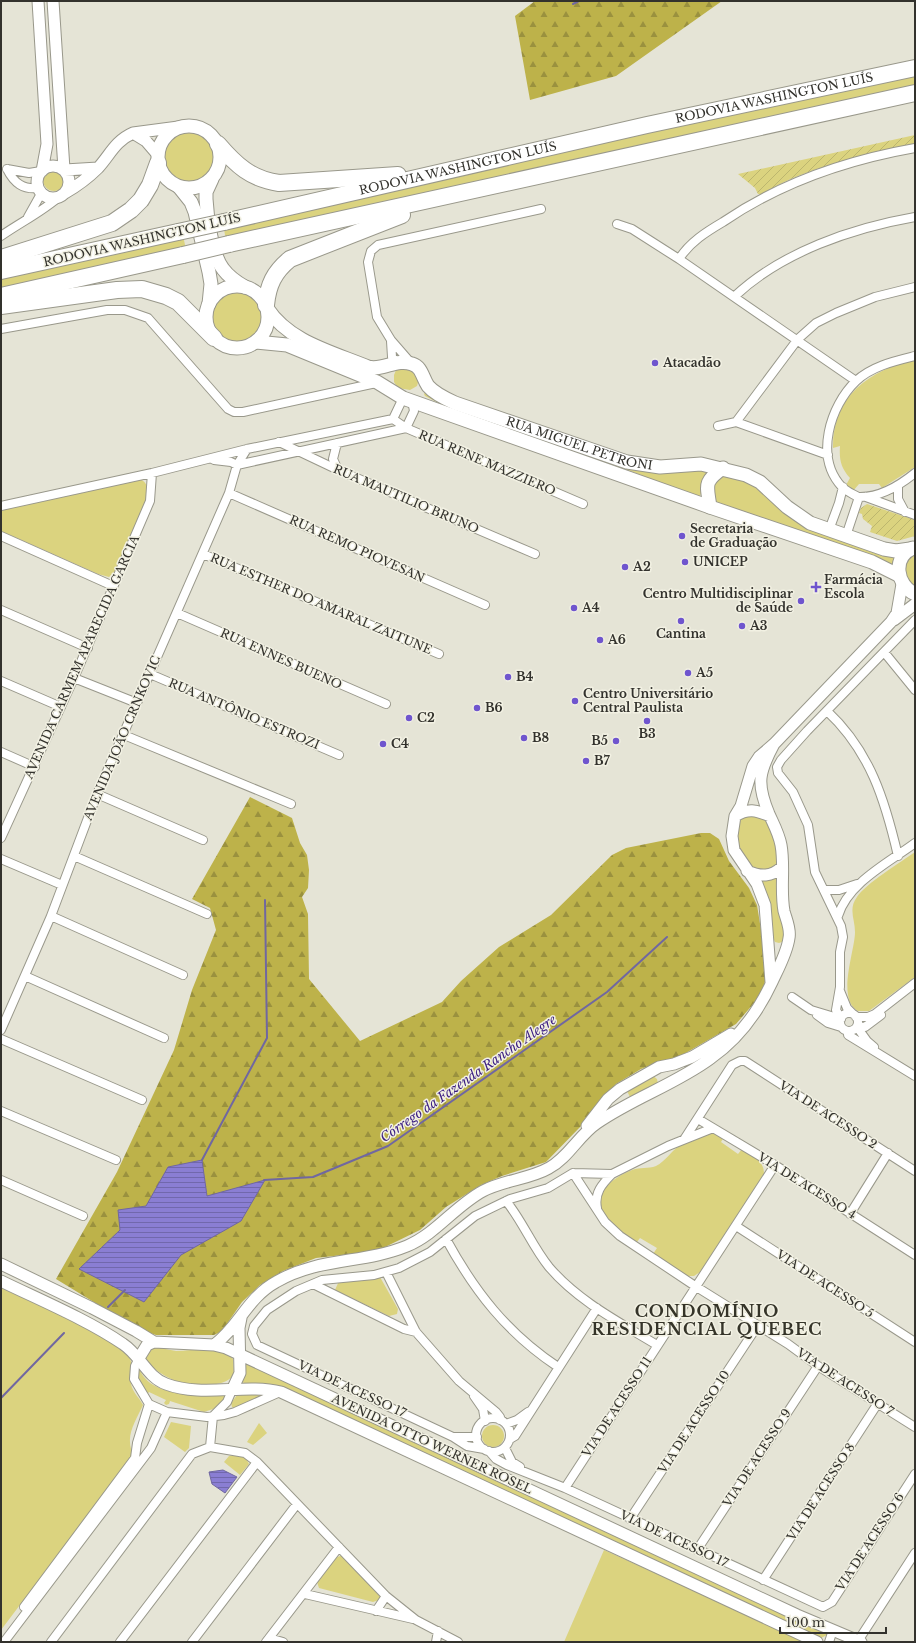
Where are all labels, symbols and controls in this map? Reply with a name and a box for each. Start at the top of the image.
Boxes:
street label: RODOVIA WASHINGTON LUÍS [674,69,875,126]
street label: RODOVIA WASHINGTON LUÍS [358,138,558,198]
street label: RODOVIA WASHINGTON LUÍS [42,208,242,270]
place label: Atacadão [662,355,721,370]
marker: Atacadão [650,358,660,368]
street label: RUA MIGUEL PETRONI [504,413,654,473]
street label: RUA RENE MAZZIERO [416,427,558,498]
street label: RUA MAUTILIO BRUNO [331,461,481,536]
street label: RUA REMO PIOVESAN [287,512,428,585]
place label: Secretaria de Graduação [690,521,777,550]
marker: Secretaria de Graduação [677,531,687,541]
street label: AVENIDA CARMEM APARECIDA GARCIA [20,532,143,782]
street label: RUA ESTHER DO AMARAL ZAITUNE [208,550,435,657]
place label: UNICEP [693,554,748,569]
marker: UNICEP [680,557,690,567]
place label: A2 [632,559,651,574]
marker: A2 [620,562,630,572]
place label: Farmácia Escola [824,572,883,601]
marker: Farmácia Escola [811,582,821,592]
place label: Centro Multidisciplinar de Saúde [643,586,793,615]
marker: Centro Multidisciplinar de Saúde [796,596,806,606]
place label: A4 [581,600,600,615]
marker: A4 [569,603,579,613]
marker: Cantina [676,616,686,626]
place label: A3 [749,618,768,633]
marker: A3 [737,621,747,631]
street label: RUA ENNES BUENO [218,625,344,692]
place label: Cantina [656,626,706,641]
place label: A6 [607,632,626,647]
marker: A6 [595,635,605,645]
street label: AVENIDA JOÃO CRNKOVIC [80,653,163,823]
place label: A5 [695,665,713,680]
marker: A5 [683,668,693,678]
place label: B4 [516,669,534,684]
marker: B4 [503,672,513,682]
street label: RUA ANTÔNIO ESTROZI [166,674,322,752]
place label: Centro Universitário Central Paulista [583,686,713,715]
marker: Centro Universitário Central Paulista [570,696,580,706]
place label: B6 [485,700,503,715]
marker: B6 [472,703,482,713]
place label: C2 [417,710,435,725]
marker: C2 [404,713,414,723]
marker: B3 [642,716,652,726]
place label: B3 [638,726,656,741]
place label: B8 [532,730,550,745]
marker: B8 [519,733,529,743]
place label: B5 [591,733,608,748]
place label: C4 [391,736,409,751]
marker: B5 [611,736,621,746]
marker: C4 [378,739,388,749]
place label: B7 [594,753,611,768]
marker: B7 [581,756,591,766]
water label: Córrego da Fazenda Rancho Alegre [377,1011,560,1146]
street label: VIA DE ACESSO 2 [776,1077,880,1152]
street label: VIA DE ACESSO 4 [754,1149,859,1222]
street label: VIA DE ACESSO 5 [773,1246,877,1321]
district label: CONDOMÍNIO RESIDENCIAL QUEBEC [592,1301,822,1339]
street label: VIA DE ACESSO 7 [793,1344,897,1419]
street label: VIA DE ACESSO 11 [578,1354,655,1461]
street label: VIA DE ACESSO 17 [295,1356,410,1421]
street label: VIA DE ACESSO 10 [654,1367,733,1477]
street label: AVENIDA OTTO WERNER ROSEL [329,1390,535,1497]
street label: VIA DE ACESSO 9 [719,1406,794,1510]
street label: VIA DE ACESSO 8 [783,1440,858,1544]
street label: VIA DE ACESSO 6 [832,1490,907,1594]
street label: VIA DE ACESSO 17 [617,1506,732,1571]
scale bar [780,1609,886,1635]
text: 100 m [786,1615,825,1630]

